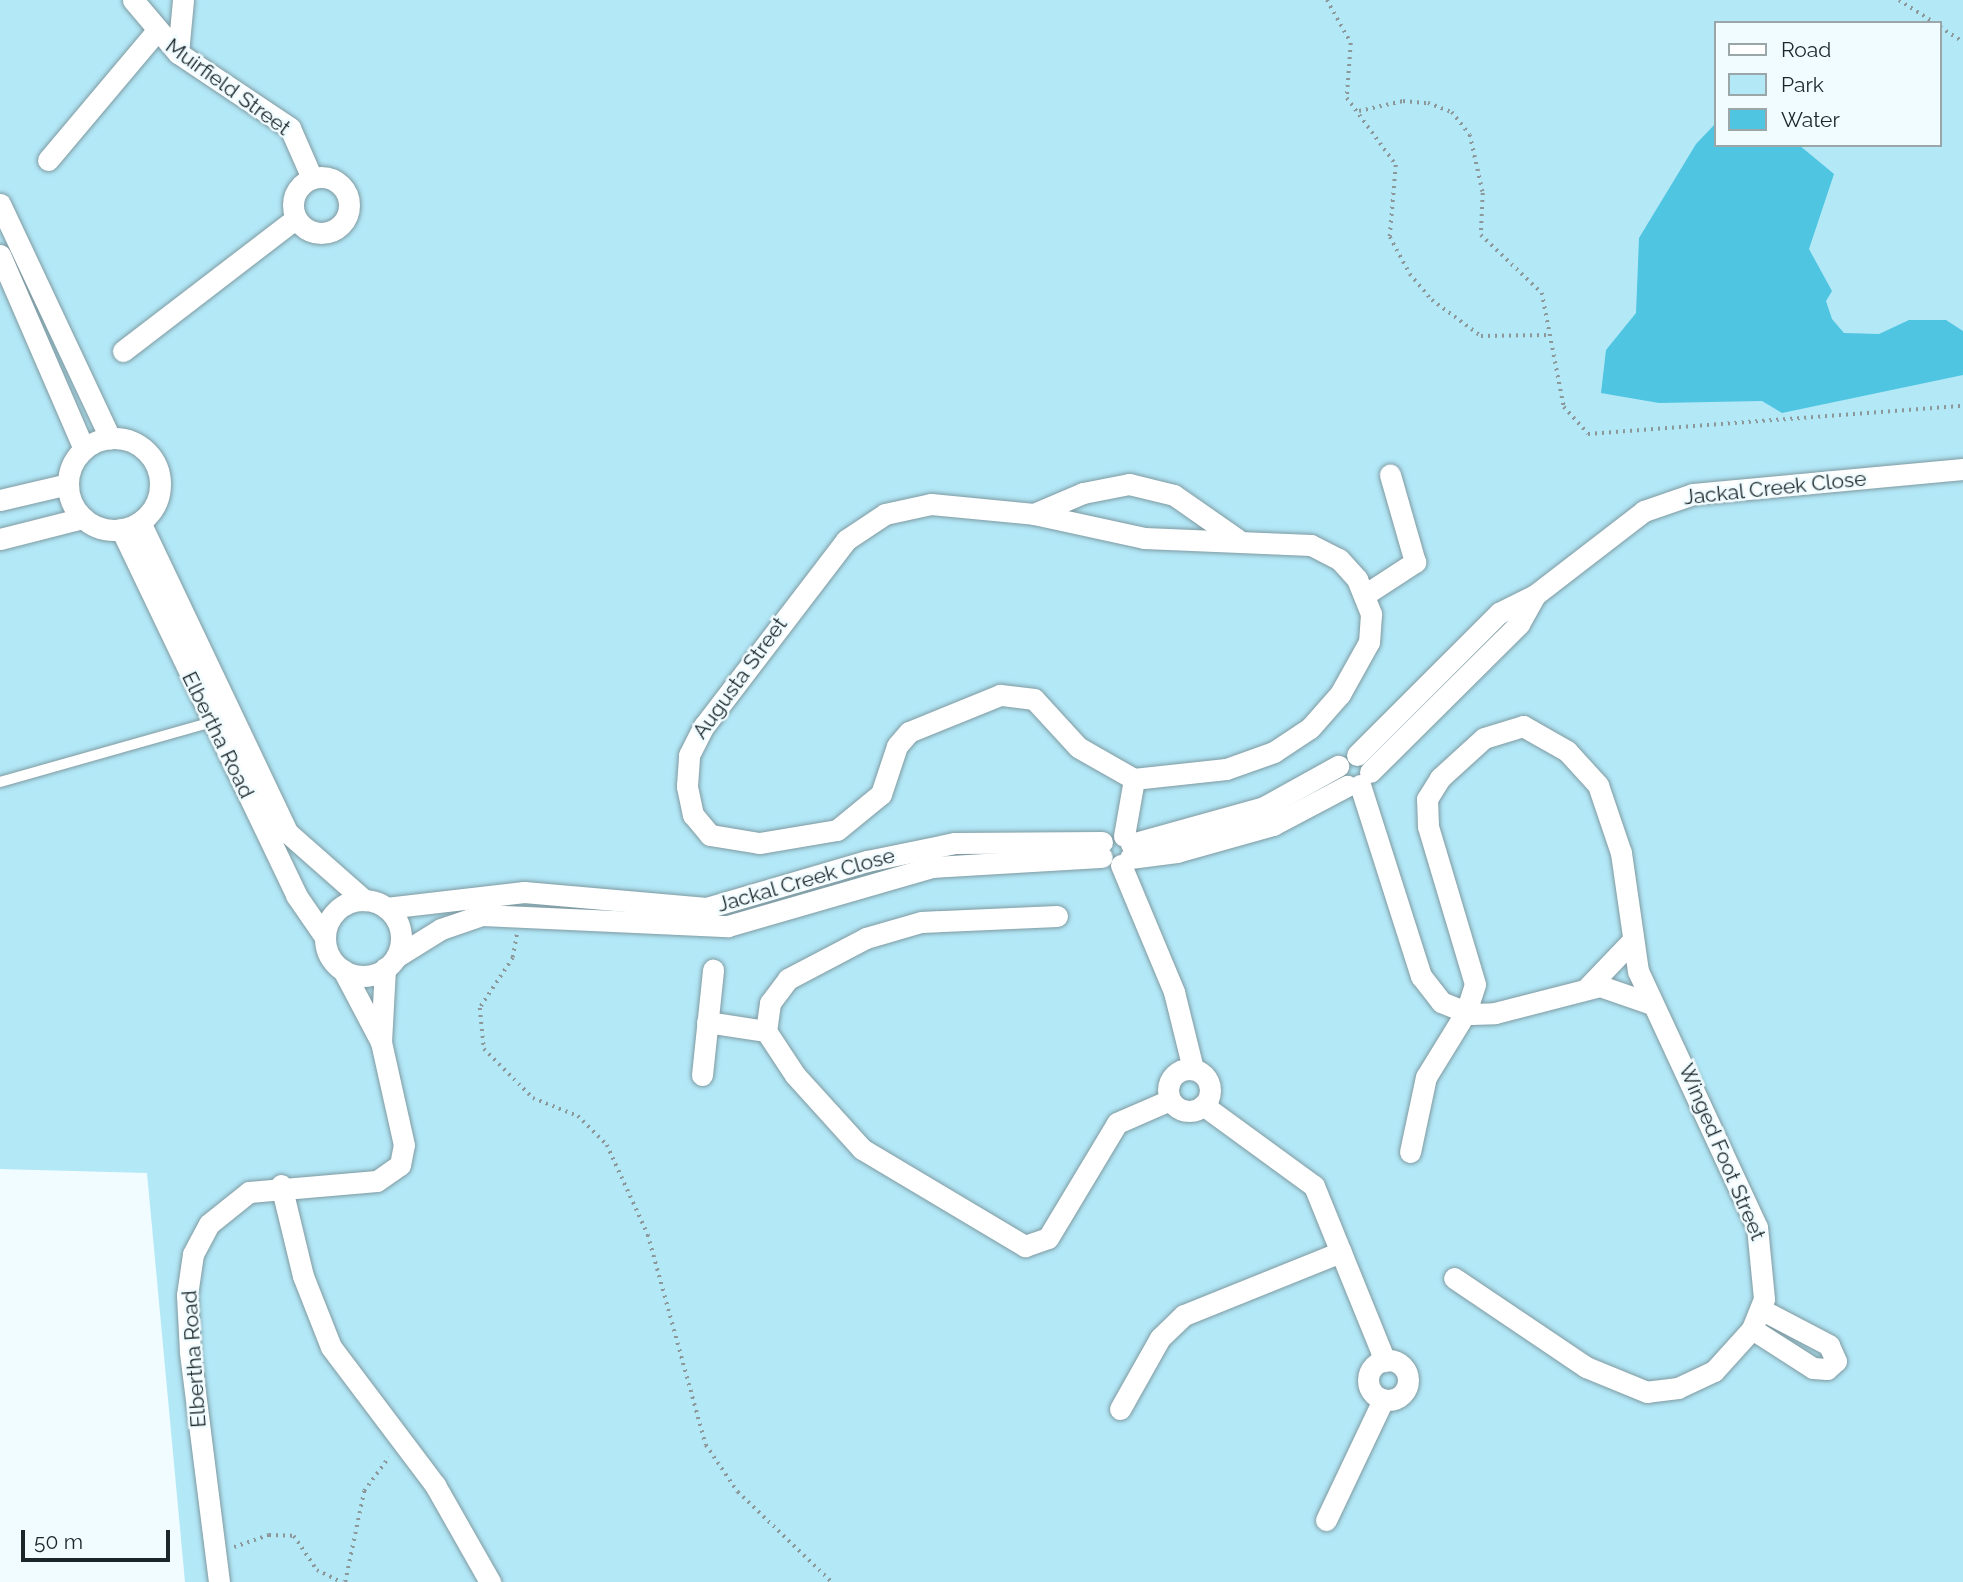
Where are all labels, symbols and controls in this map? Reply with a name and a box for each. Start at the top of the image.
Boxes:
legend [1714,21,1942,147]
street label: Muirfield Street [161,33,295,141]
text: Road [1781,37,1831,62]
text: Park [1781,72,1824,97]
text: Water [1781,107,1840,132]
street label: Jackal Creek Close [1682,466,1868,510]
street label: Augusta Street [687,612,793,744]
street label: Elbertha Road [177,668,259,802]
street label: Jackal Creek Close [714,843,898,917]
street label: Winged Foot Street [1673,1060,1771,1244]
street label: Elbertha Road [177,1289,211,1429]
scale bar [24,1516,173,1560]
text: 50 m [34,1529,83,1554]

